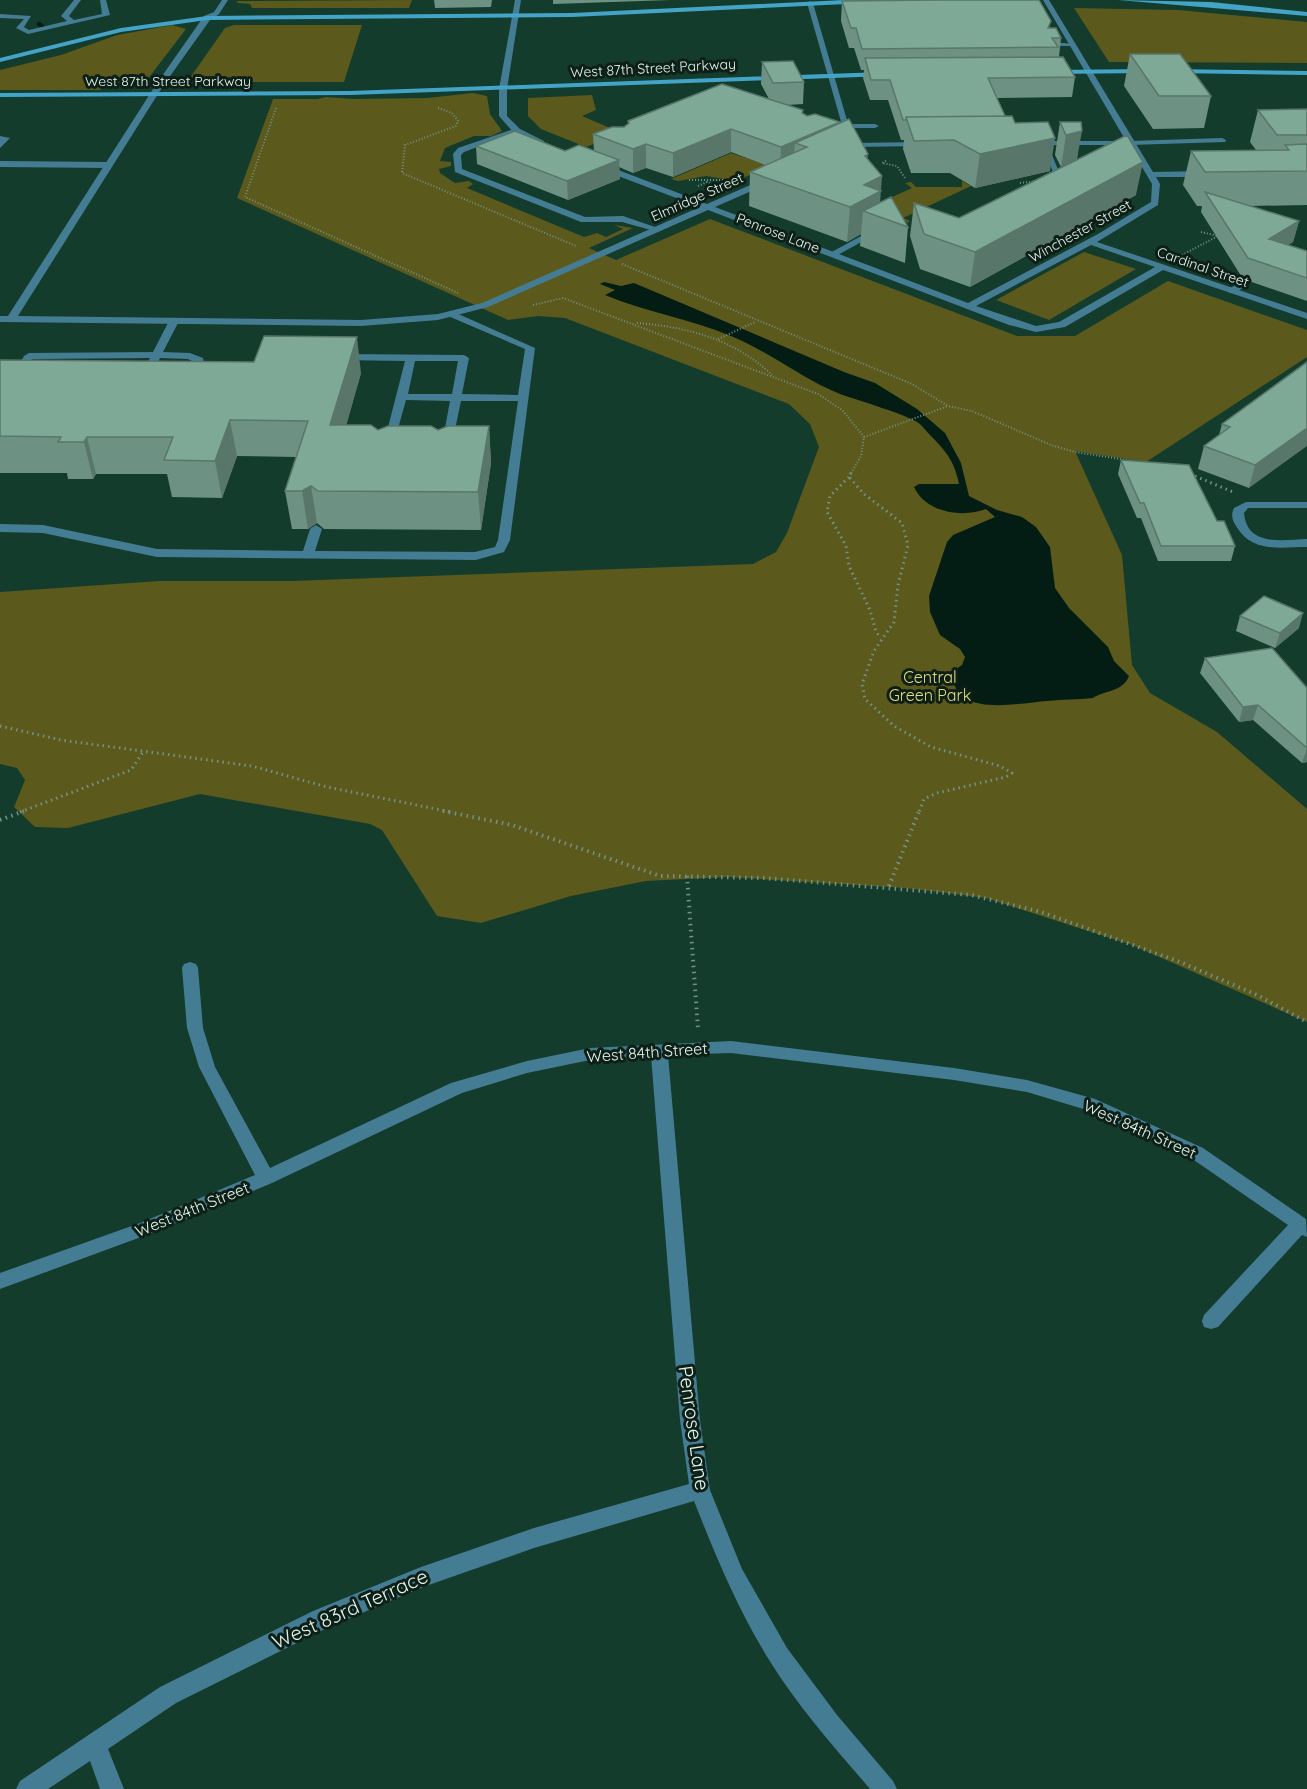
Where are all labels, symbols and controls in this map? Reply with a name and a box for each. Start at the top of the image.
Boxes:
street label: West 87th Street Parkway [570,55,736,81]
street label: West 87th Street Parkway [85,72,251,90]
street label: Elmridge Street [648,168,746,225]
street label: Winchester Street [1026,195,1135,267]
street label: Penrose Lane [734,209,822,257]
street label: Cardinal Street [1155,243,1252,291]
park label: Central Green Park [889,667,971,705]
street label: West 84th Street [586,1038,708,1066]
street label: West 84th Street [1081,1095,1199,1163]
street label: West 84th Street [132,1177,252,1241]
street label: Penrose Lane [673,1364,716,1492]
street label: West 83rd Terrace [268,1563,432,1654]

